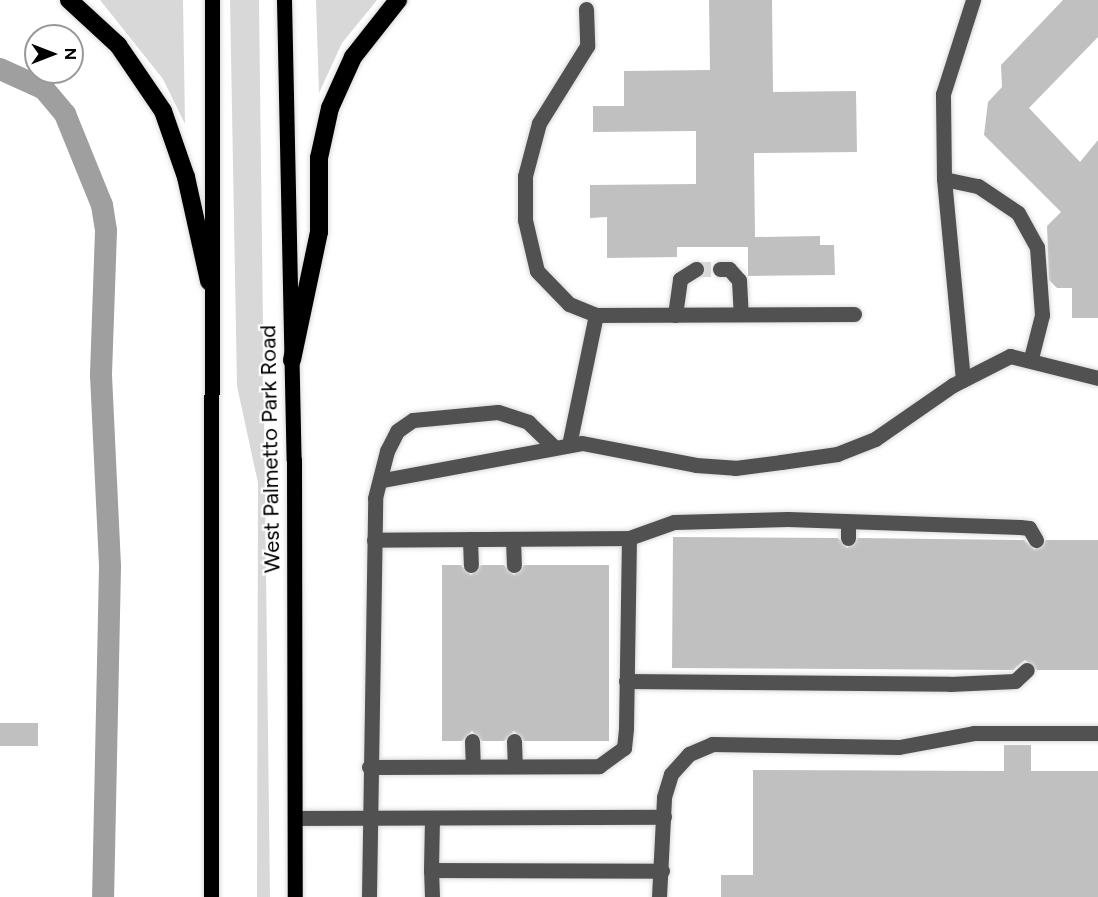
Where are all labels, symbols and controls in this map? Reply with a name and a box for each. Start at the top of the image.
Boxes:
north arrow [24,24,84,84]
text: N [61,48,80,60]
street label: West Palmetto Park Road [255,325,285,573]

